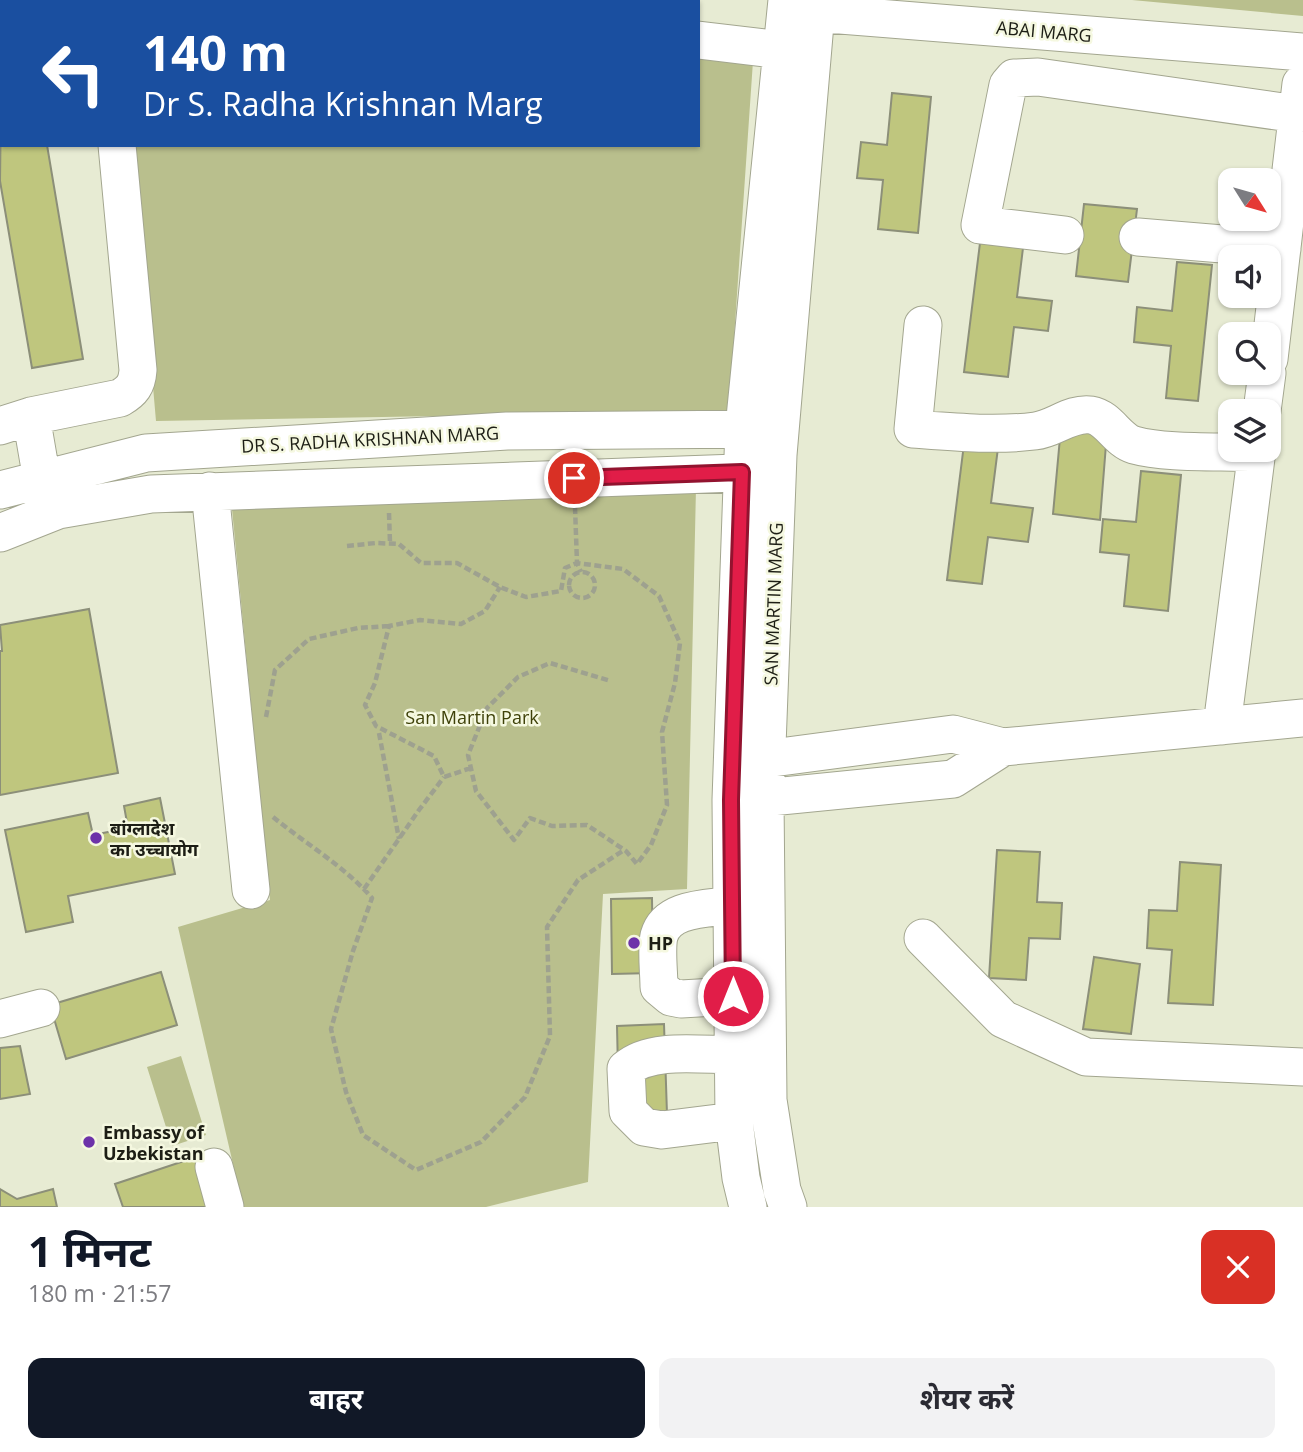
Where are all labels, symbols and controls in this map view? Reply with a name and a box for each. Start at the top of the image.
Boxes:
street label: ABAI MARG [995,15,1093,47]
text: 140 m [143,19,288,85]
icon: left [28,28,119,119]
text: Dr S. Radha Krishnan Marg [143,82,543,125]
north arrow [1218,168,1281,231]
map controls [1218,168,1281,462]
button: sound [1218,245,1281,308]
button: search [1218,322,1281,385]
button: layers [1218,399,1281,462]
street label: DR S. RADHA KRISHNAN MARG [240,420,500,458]
pin [544,448,604,508]
icon: arrive [555,459,593,497]
street label: SAN MARTIN MARG [758,522,788,686]
park label: San Martin Park [405,705,539,729]
place label: बांग्लादेश का उच्चायोग [110,816,199,861]
marker: बांग्लादेश का उच्चायोग [88,830,104,846]
place label: HP [648,931,673,955]
marker: HP [626,935,642,951]
position arrow [696,959,770,1033]
place label: Embassy of Uzbekistan [103,1120,205,1165]
marker: Embassy of Uzbekistan [81,1134,97,1150]
text: 1 मिनट [28,1222,151,1279]
button: close [1201,1230,1275,1304]
text: 180 m · 21:57 [28,1277,171,1309]
button: बाहर [28,1358,645,1438]
button: शेयर करें [659,1358,1275,1438]

